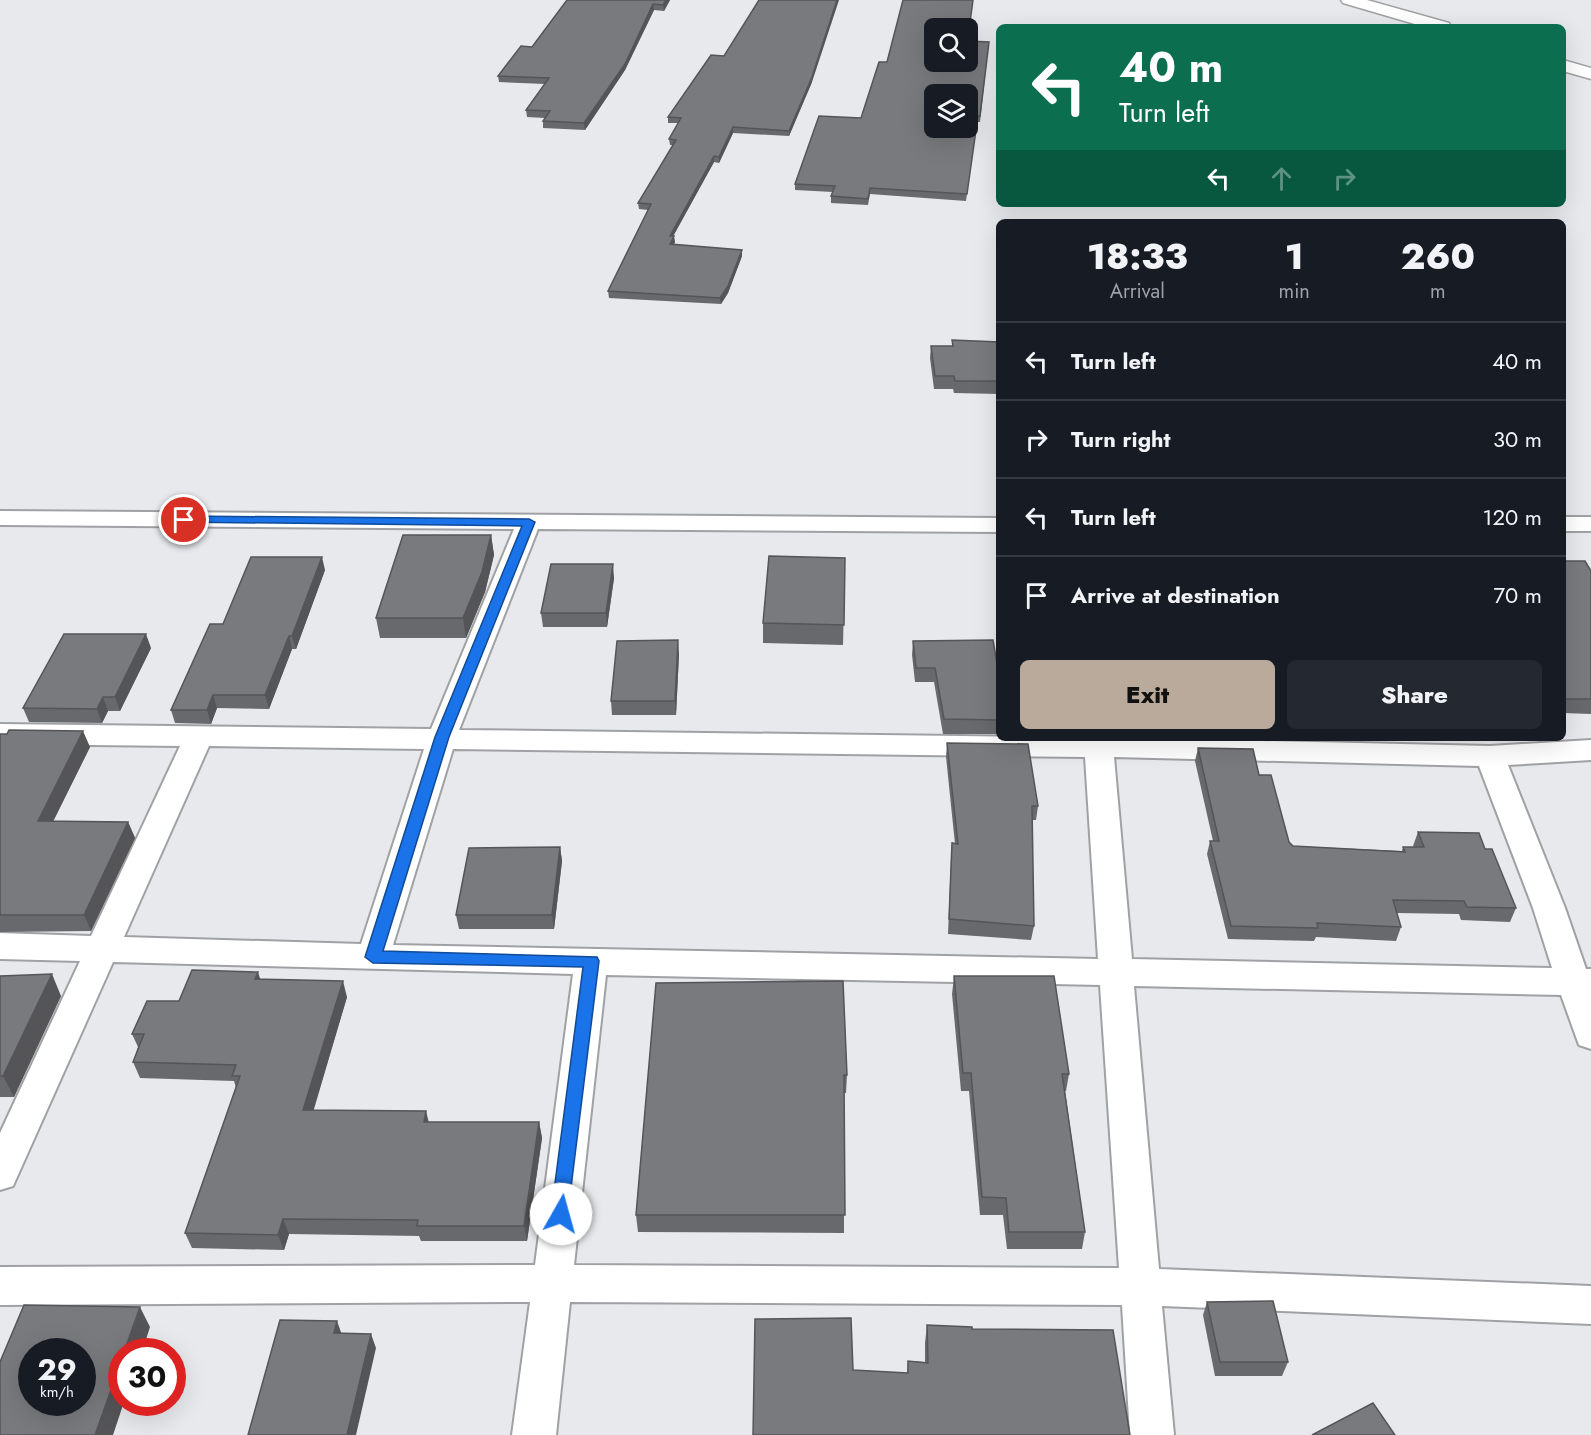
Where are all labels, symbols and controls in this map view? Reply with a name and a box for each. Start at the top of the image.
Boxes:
map controls [924,18,978,138]
button: search [924,18,978,72]
text: 40 m [1119,37,1223,98]
icon: left [1020,48,1098,126]
button: layers [924,84,978,138]
text: Turn left [1119,93,1209,132]
icon: left [1202,162,1235,195]
icon: ahead [1265,162,1298,195]
icon: right [1328,162,1361,195]
text: 18:33 [1087,230,1188,282]
text: 1 [1285,230,1304,282]
text: 260 [1401,230,1475,282]
text: Arrival [1110,277,1165,306]
text: min [1279,277,1310,306]
text: m [1430,277,1446,306]
icon: left [1020,345,1053,378]
text: Turn left [1071,345,1156,377]
text: 40 m [1492,345,1542,377]
icon: right [1020,423,1053,456]
text: Turn right [1071,423,1171,455]
text: 30 m [1493,423,1542,455]
pin [158,494,209,545]
icon: left [1020,501,1053,534]
text: Turn left [1071,501,1156,533]
text: 120 m [1483,501,1542,533]
icon: arrive [167,503,200,536]
icon: arrive [1020,579,1053,612]
text: Arrive at destination [1071,579,1280,611]
text: 70 m [1493,579,1542,611]
button: Exit [1020,660,1275,729]
button: Share [1287,660,1542,729]
position arrow [529,1182,593,1246]
speed limit sign: 30 [108,1338,186,1416]
text: 29 [37,1348,77,1391]
text: km/h [40,1381,74,1403]

